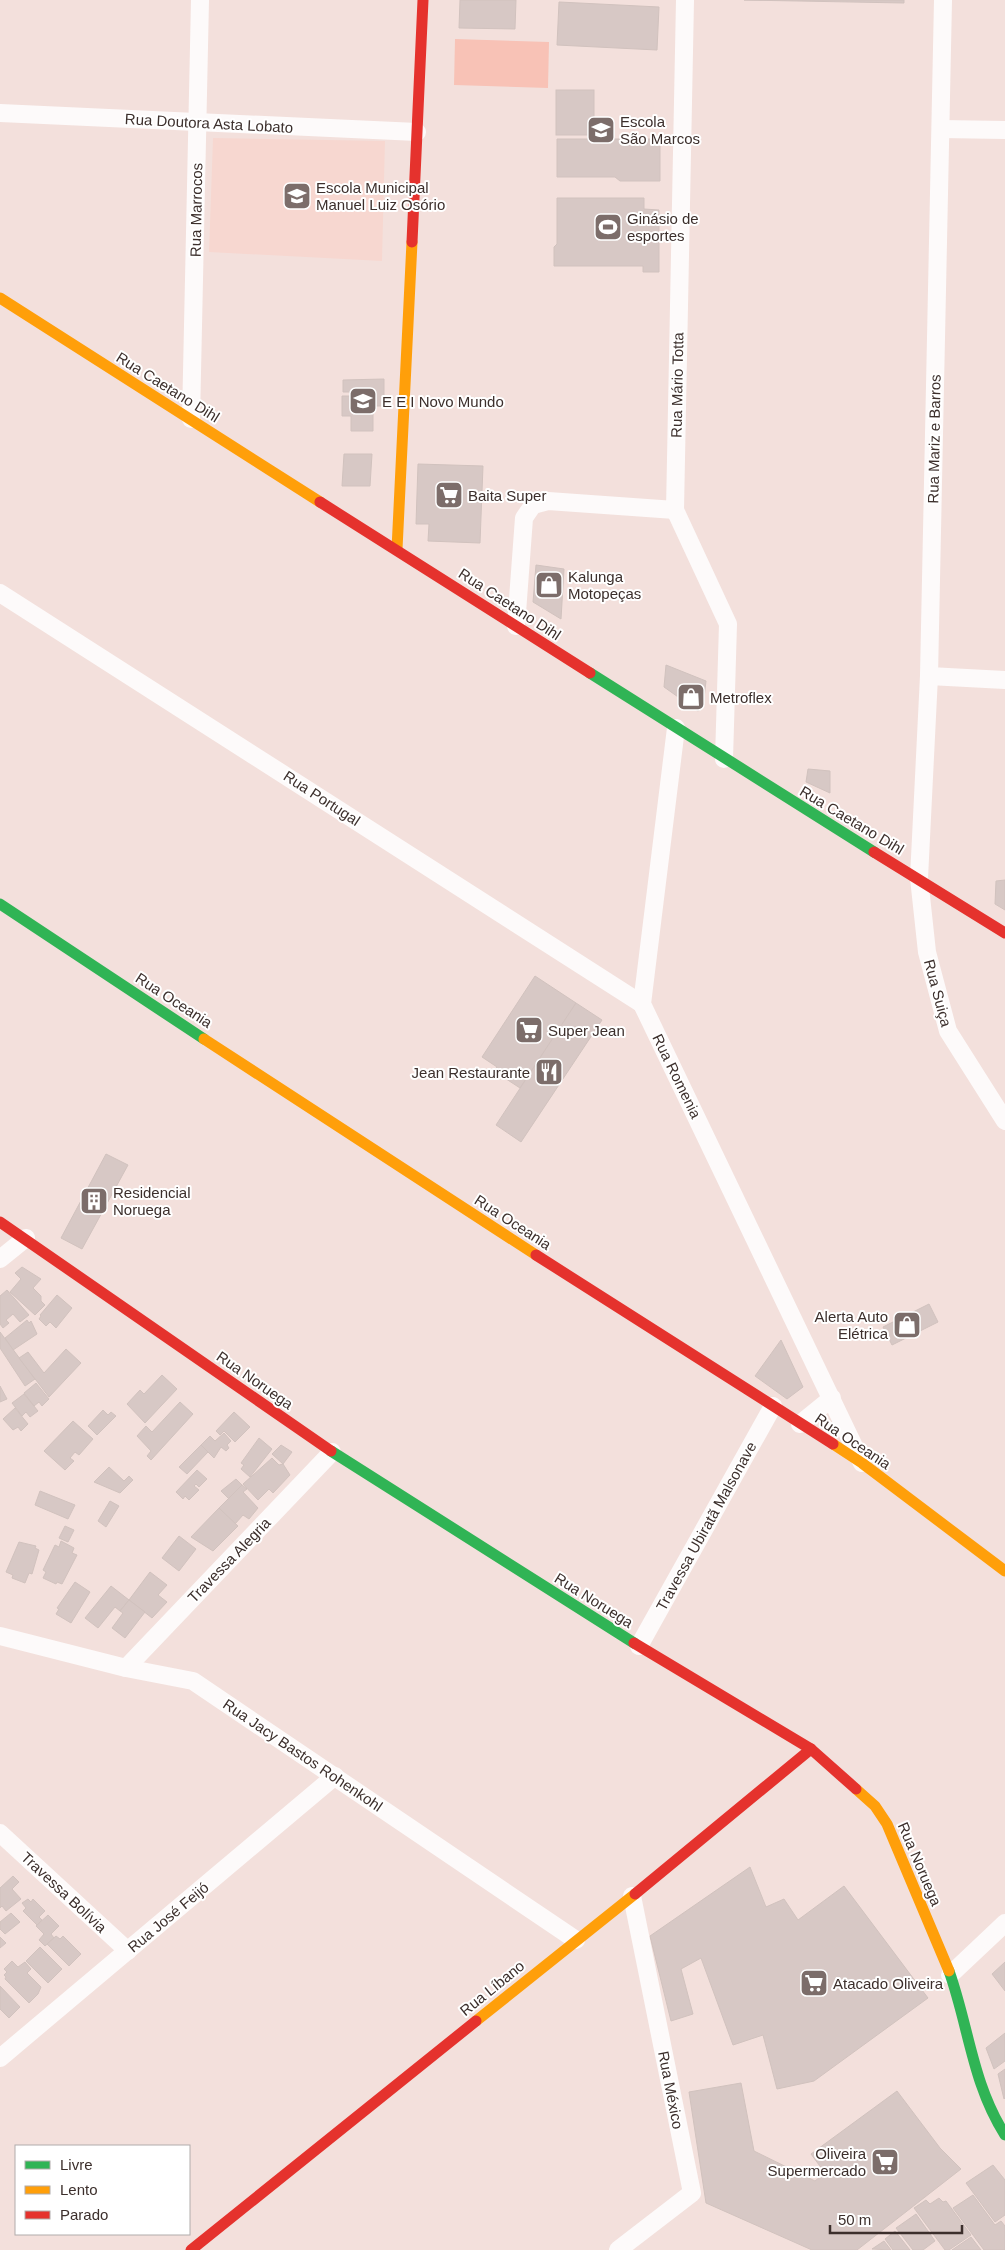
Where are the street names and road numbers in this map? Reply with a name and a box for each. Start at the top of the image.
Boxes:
street label: Rua Doutora Asta Lobato [124,110,294,136]
street label: Rua Marrocos [187,163,205,257]
street label: Rua Mário Totta [668,331,686,438]
street label: Rua Caetano Dihl [113,348,223,426]
street label: Rua Mariz e Barros [924,374,944,504]
street label: Rua Caetano Dihl [456,565,564,643]
street label: Rua Portugal [281,767,363,829]
street label: Rua Caetano Dihl [797,782,907,858]
street label: Rua Suiça [921,957,955,1029]
street label: Rua Oceania [133,969,216,1031]
street label: Rua Romenia [649,1031,705,1122]
street label: Rua Oceania [472,1191,555,1253]
street label: Rua Noruega [214,1347,297,1413]
street label: Rua Oceania [812,1409,895,1473]
street label: Travessa Ubiratã Malsonave [652,1439,760,1613]
street label: Travessa Alegria [184,1514,274,1606]
street label: Rua Noruega [552,1569,637,1631]
street label: Rua Jacy Bastos Rohenkohl [220,1695,386,1815]
street label: Rua Noruega [895,1820,946,1909]
street label: Travessa Bolívia [18,1848,111,1936]
street label: Rua José Feijó [124,1878,212,1956]
street label: Rua Líbano [457,1957,527,2019]
street label: Rua México [655,2050,687,2130]

